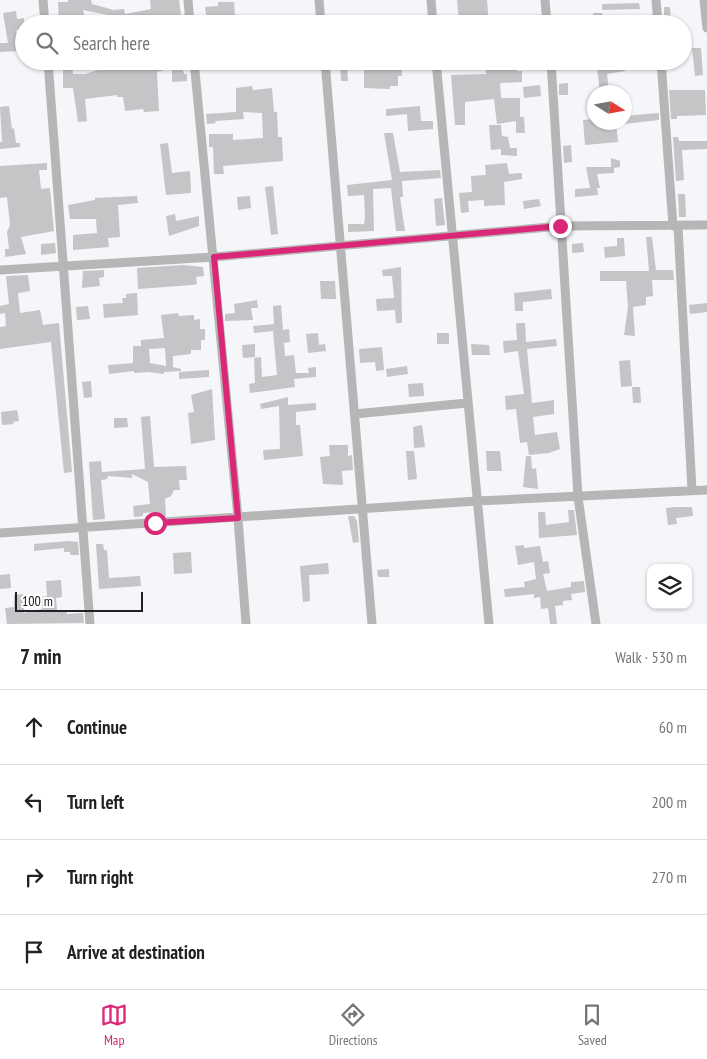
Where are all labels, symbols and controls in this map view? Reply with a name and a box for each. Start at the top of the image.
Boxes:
search box [15,15,692,70]
icon: search [33,29,61,57]
text: Search here [73,31,150,55]
north arrow [587,85,632,130]
route end [549,215,572,238]
route start [144,512,167,535]
map controls [647,564,692,609]
button: layers [647,564,692,609]
scale bar [15,589,142,612]
text: 100 m [22,592,53,610]
text: 7 min [20,643,62,670]
text: Walk · 530 m [615,647,687,667]
icon: ahead [20,713,48,741]
text: Continue [67,715,127,739]
text: 60 m [659,717,687,737]
icon: left [20,788,48,816]
text: Turn left [67,790,124,814]
text: 200 m [652,792,687,812]
icon: right [20,863,48,891]
text: Turn right [67,865,133,889]
text: 270 m [652,867,687,887]
icon: arrive [20,938,48,966]
text: Arrive at destination [67,940,205,964]
tab: Map [100,1001,128,1049]
tab: Directions [329,1001,377,1049]
tab: Saved [578,1001,607,1049]

